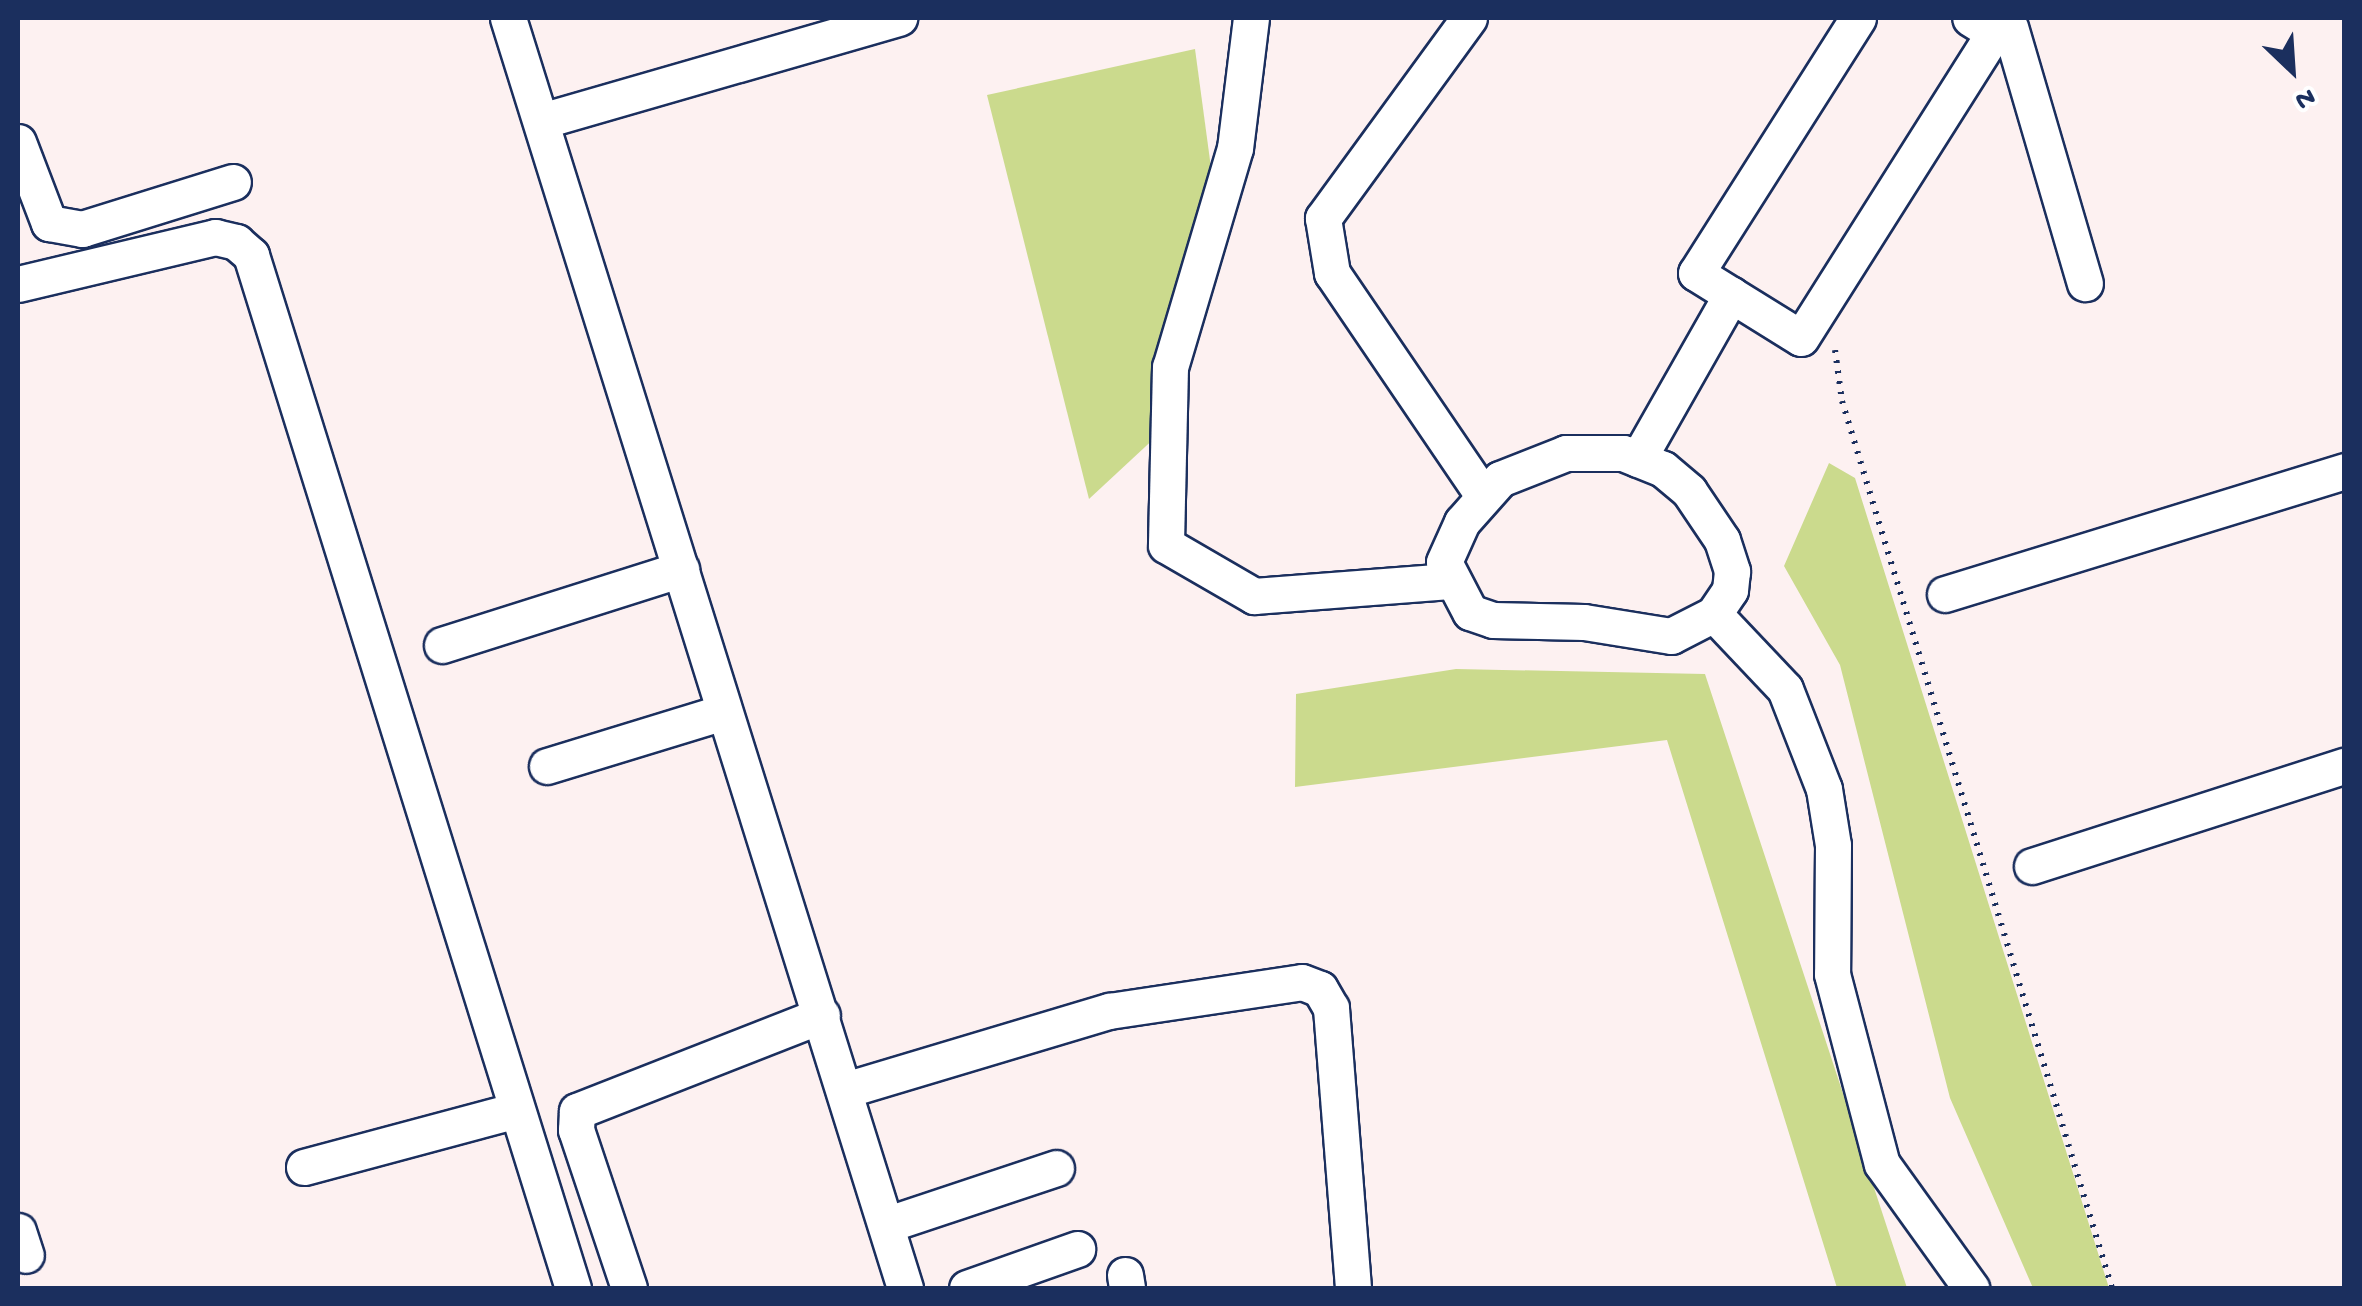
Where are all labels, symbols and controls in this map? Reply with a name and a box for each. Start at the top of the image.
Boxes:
north arrow [2242,20,2342,120]
text: N [2290,79,2320,116]

